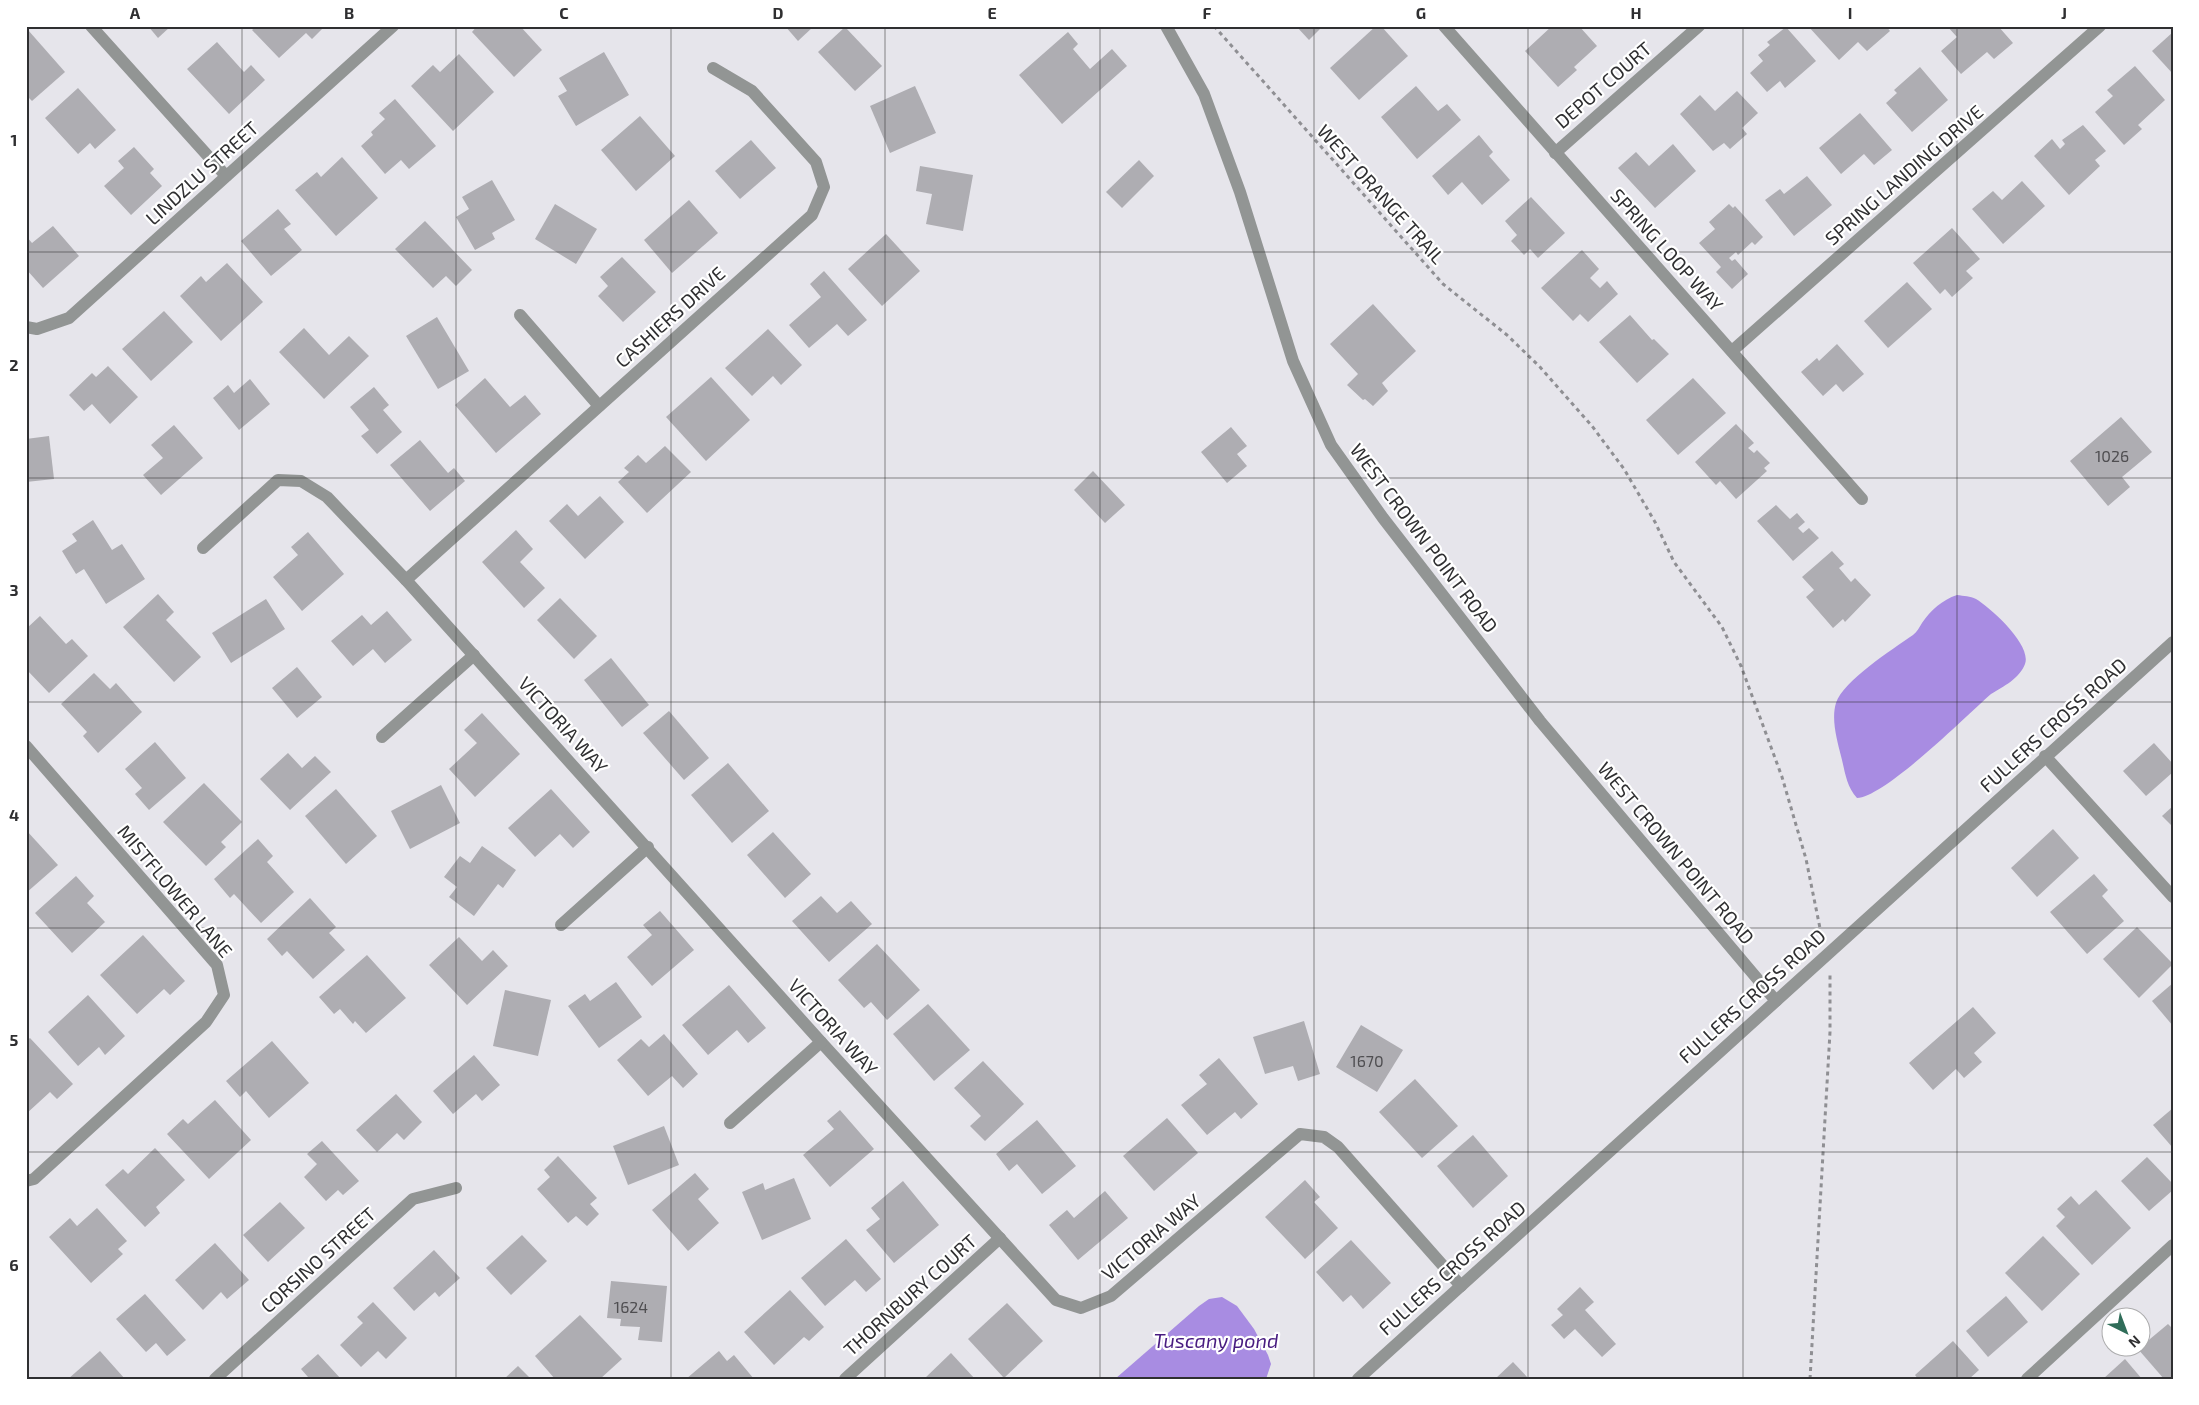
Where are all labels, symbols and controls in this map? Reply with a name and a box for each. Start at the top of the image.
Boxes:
text: A [130,3,141,22]
text: B [344,3,354,22]
text: C [559,3,569,22]
text: D [773,3,784,22]
text: E [987,3,997,22]
text: F [1203,3,1212,22]
text: G [1416,3,1426,22]
text: H [1630,3,1642,22]
text: I [1848,3,1852,22]
text: J [2061,3,2067,22]
street label: DEPOT COURT [1550,36,1656,133]
street label: SPRING LANDING DRIVE [1820,100,1987,250]
street label: LINDZLU STREET [141,116,263,229]
street label: WEST ORANGE TRAIL [1313,119,1450,268]
text: 1 [11,130,17,149]
street label: SPRING LOOP WAY [1606,184,1729,316]
street label: CASHIERS DRIVE [610,261,729,372]
text: 2 [9,355,19,374]
street label: WEST CROWN POINT ROAD [1346,439,1503,637]
house number: 1026 [2095,446,2129,465]
text: 3 [9,580,19,599]
street label: FULLERS CROSS ROAD [1975,653,2131,797]
street label: VICTORIA WAY [514,672,613,778]
street label: WEST CROWN POINT ROAD [1593,757,1759,949]
text: 4 [9,805,19,824]
street label: MISTFLOWER LANE [113,820,238,962]
street label: FULLERS CROSS ROAD [1674,924,1830,1068]
street label: VICTORIA WAY [784,974,883,1080]
text: 5 [10,1030,19,1049]
house number: 1670 [1350,1051,1384,1070]
street label: VICTORIA WAY [1097,1188,1205,1285]
street label: FULLERS CROSS ROAD [1374,1196,1530,1340]
street label: CORSINO STREET [255,1202,380,1317]
street label: THORNBURY COURT [839,1229,981,1360]
text: 6 [9,1255,19,1274]
house number: 1624 [614,1297,648,1316]
north arrow [2102,1308,2152,1358]
water label: Tuscany pond [1154,1328,1279,1353]
text: N [2126,1332,2144,1352]

